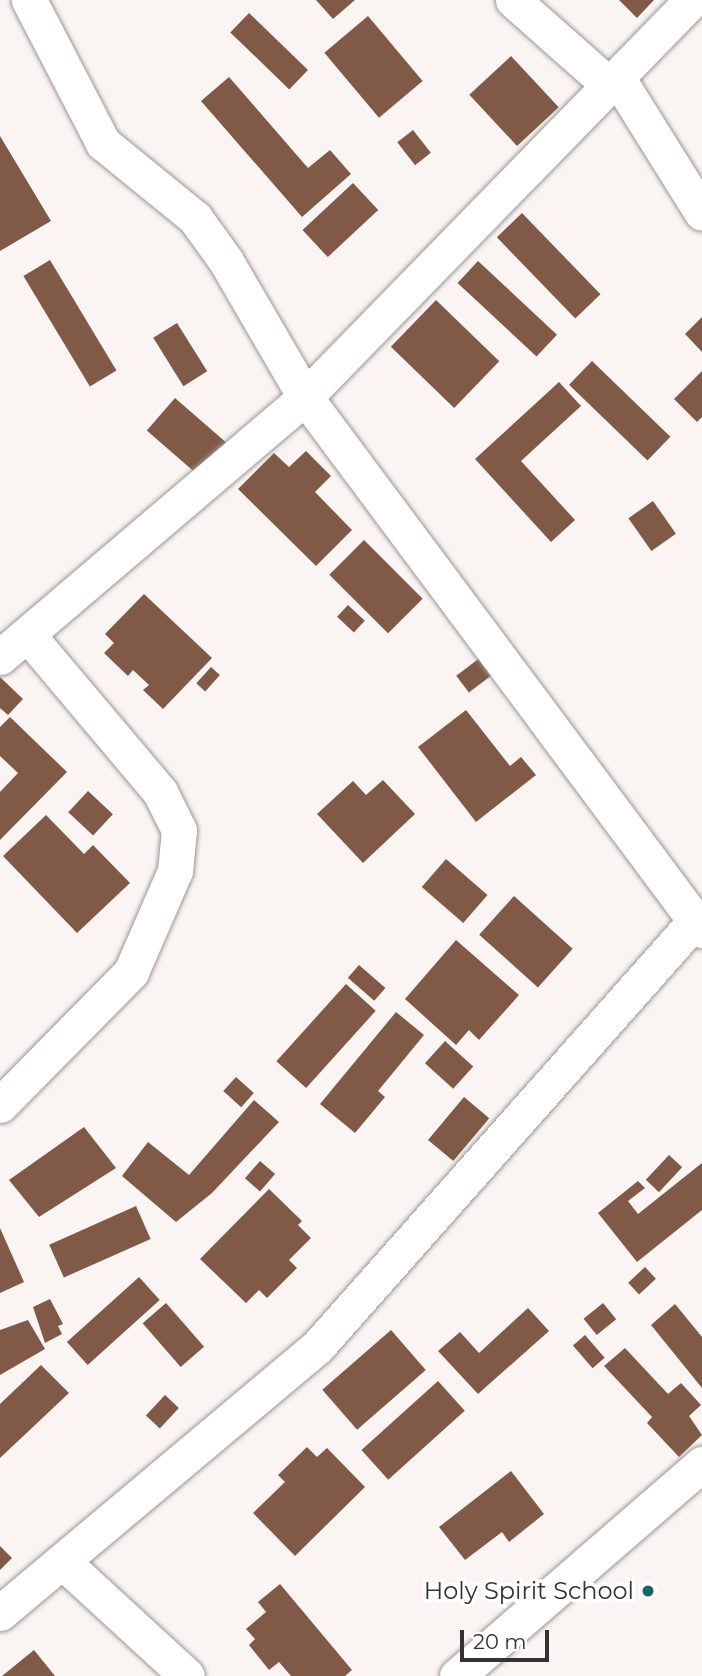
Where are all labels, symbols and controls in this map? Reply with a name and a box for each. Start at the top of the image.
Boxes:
place label: Holy Spirit School [424,1577,634,1605]
marker: Holy Spirit School [640,1583,656,1599]
scale bar [464,1616,553,1660]
text: 20 m [473,1629,527,1654]

